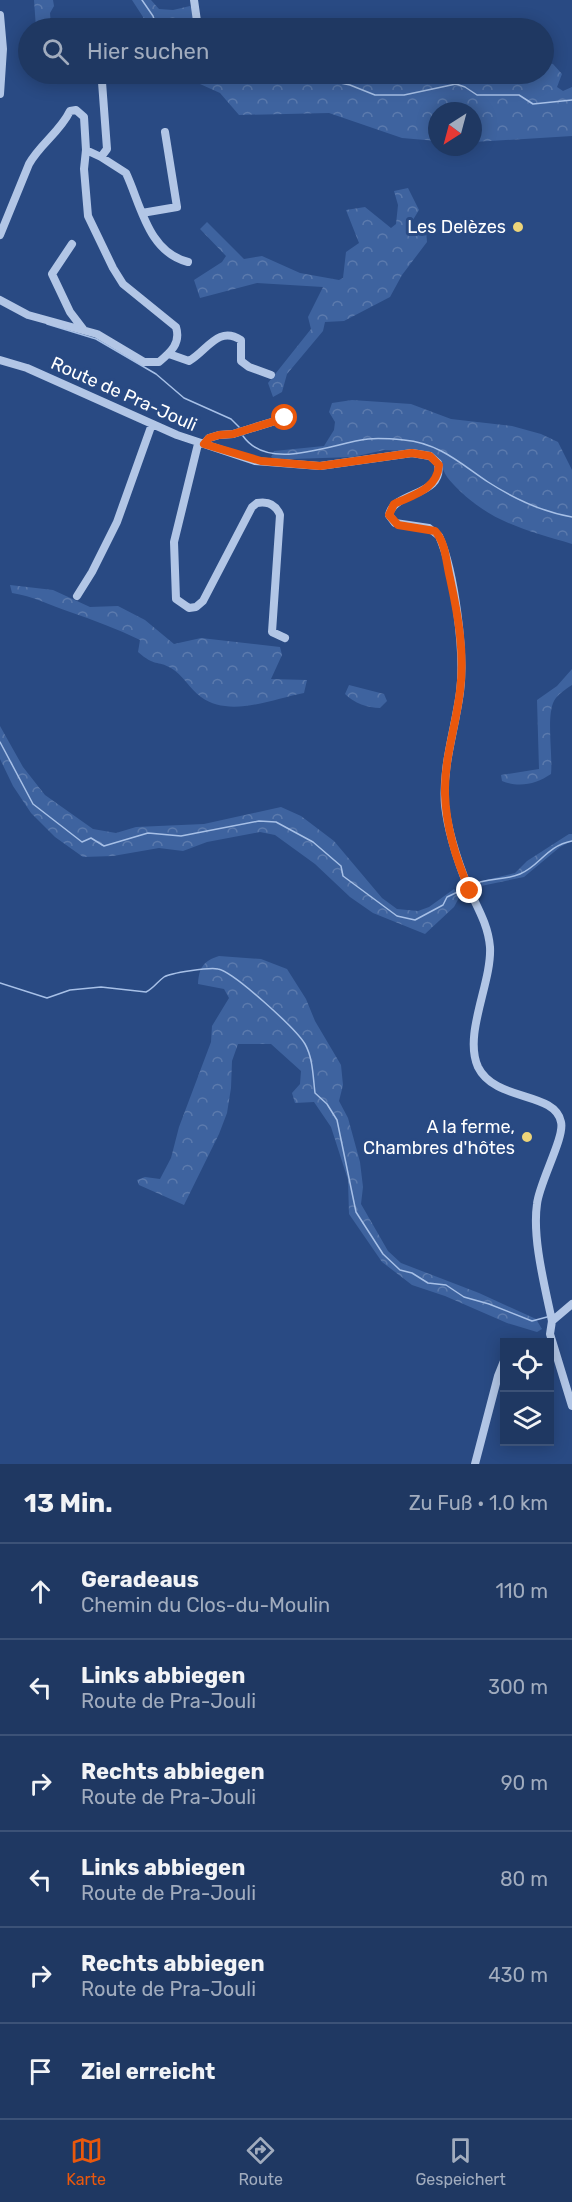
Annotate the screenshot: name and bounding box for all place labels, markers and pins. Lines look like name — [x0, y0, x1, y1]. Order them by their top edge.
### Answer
place label: Les Delèzes — [407, 216, 506, 238]
marker: Les Delèzes — [511, 220, 525, 234]
place label: A la ferme, Chambres d'hôtes — [363, 1116, 515, 1159]
marker: A la ferme, Chambres d'hôtes — [520, 1130, 534, 1144]

